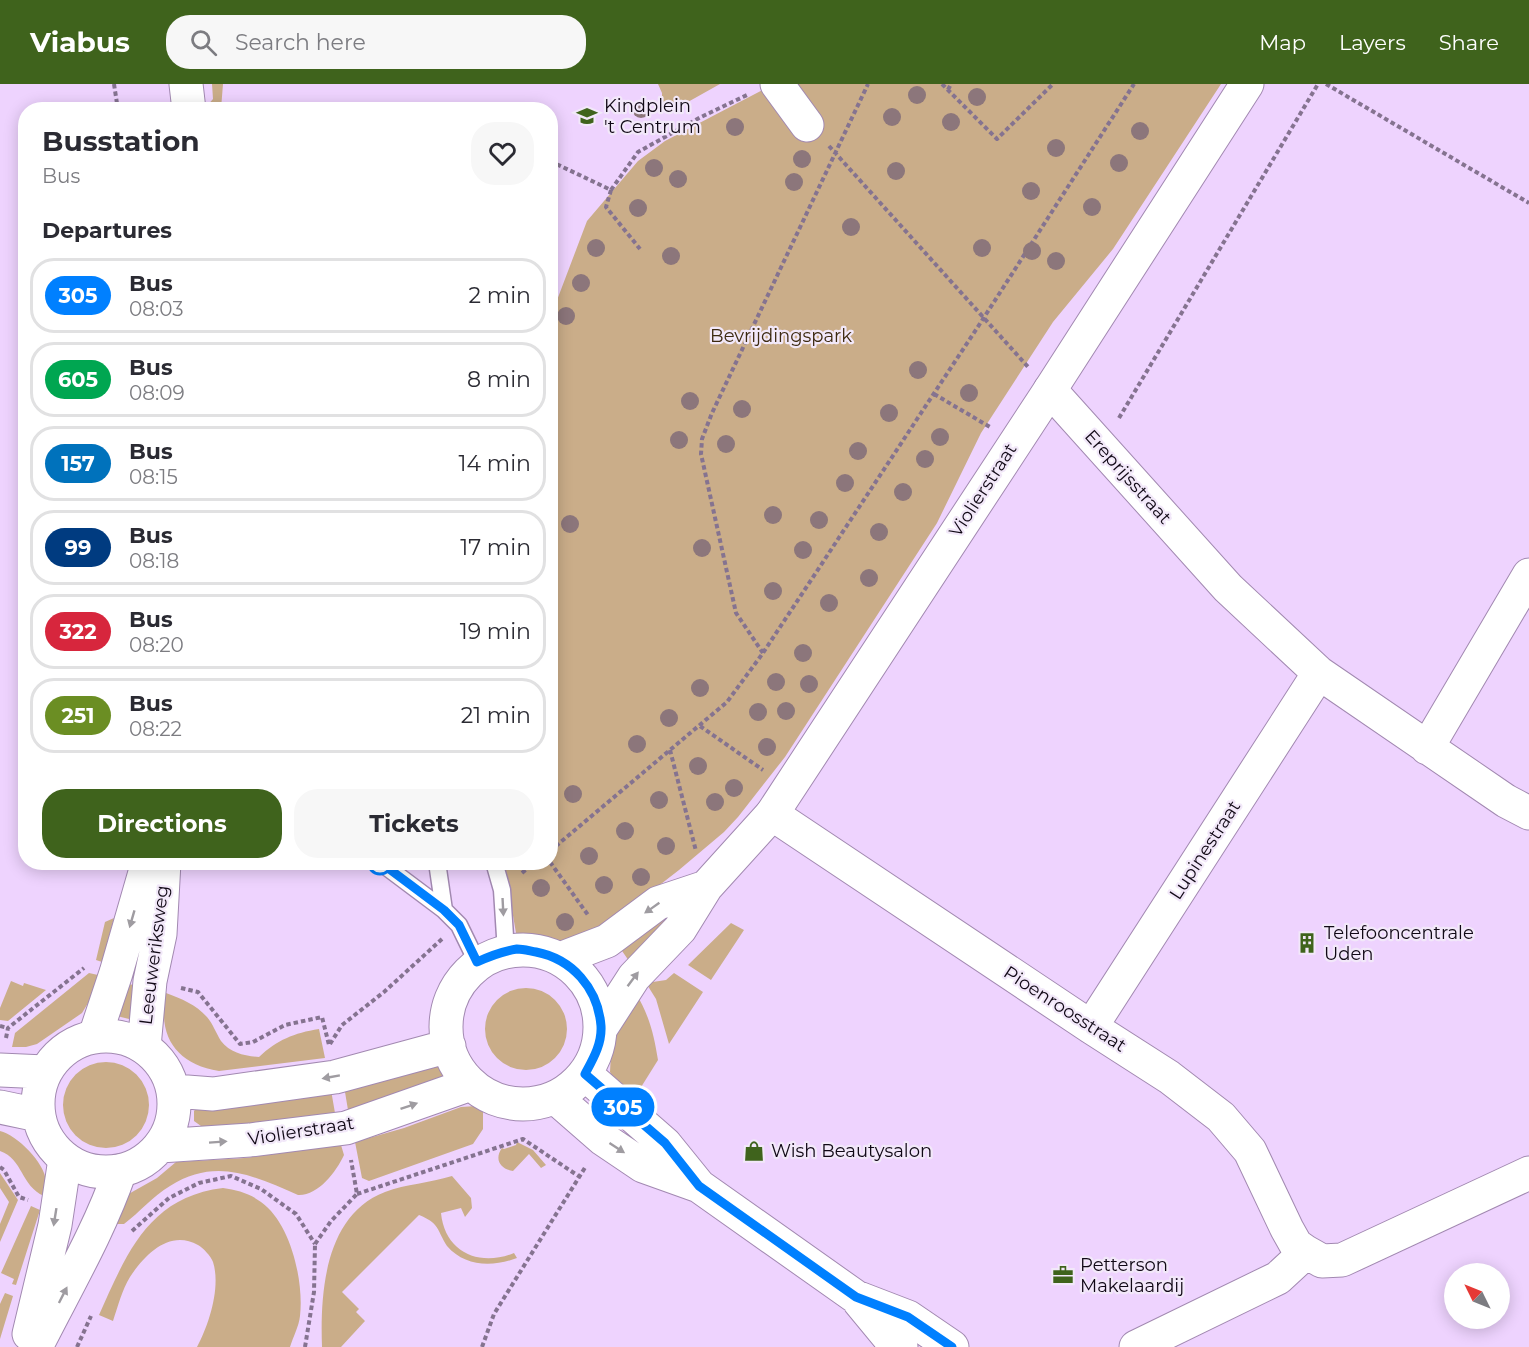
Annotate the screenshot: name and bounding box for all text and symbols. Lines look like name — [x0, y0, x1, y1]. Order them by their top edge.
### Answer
search box — [166, 15, 586, 69]
text: Viabus — [30, 25, 130, 59]
icon: search — [187, 26, 220, 59]
text: Search here — [235, 29, 366, 56]
text: Map — [1259, 30, 1306, 55]
text: Layers — [1339, 30, 1406, 55]
text: Share — [1439, 30, 1499, 55]
place label: Kindplein 't Centrum — [604, 95, 701, 138]
school or university icon: Kindplein 't Centrum — [575, 104, 599, 128]
button: heart — [471, 122, 534, 185]
text: Busstation — [42, 124, 200, 158]
text: Bus — [42, 164, 80, 188]
text: Departures — [42, 217, 172, 244]
text: Bus — [129, 270, 173, 297]
text: 2 min — [469, 282, 531, 309]
text: 305 — [58, 283, 98, 308]
text: 08:03 — [129, 297, 184, 321]
park label: Bevrijdingspark — [710, 325, 852, 347]
text: Bus — [129, 354, 173, 381]
text: 8 min — [467, 366, 531, 393]
text: 605 — [58, 367, 98, 392]
text: 08:09 — [129, 381, 185, 405]
street label: Ereprijsstraat — [1080, 425, 1176, 529]
text: Bus — [129, 438, 173, 465]
street label: Violierstraat — [945, 439, 1021, 541]
text: 14 min — [459, 450, 531, 477]
text: 157 — [61, 451, 95, 476]
text: 08:15 — [129, 465, 178, 489]
text: Bus — [129, 522, 173, 549]
text: 17 min — [460, 534, 531, 561]
text: 99 — [65, 535, 91, 560]
text: 08:18 — [129, 549, 179, 573]
text: Bus — [129, 606, 173, 633]
text: 19 min — [460, 618, 531, 645]
text: 322 — [59, 619, 97, 644]
text: 08:20 — [129, 633, 184, 657]
text: Bus — [129, 690, 173, 717]
text: 21 min — [461, 702, 531, 729]
text: 251 — [61, 703, 95, 728]
text: 08:22 — [129, 717, 182, 741]
button: Directions — [42, 789, 282, 858]
button: Tickets — [294, 789, 534, 858]
street label: Lupinestraat — [1165, 796, 1245, 904]
unlabelled marker — [367, 849, 393, 875]
street label: Leeuweriksweg — [135, 884, 173, 1026]
one-way arrow — [499, 897, 508, 916]
one-way arrow — [644, 902, 660, 914]
one-way arrow — [127, 910, 136, 928]
place label: Telefooncentrale Uden — [1324, 922, 1474, 965]
building icon: Telefooncentrale Uden — [1295, 931, 1319, 955]
street label: Pioenroosstraat — [1000, 961, 1130, 1057]
one-way arrow — [627, 971, 640, 987]
one-way arrow — [321, 1073, 340, 1082]
line badge: 305 — [588, 1088, 658, 1126]
text: 305 — [603, 1095, 643, 1120]
one-way arrow — [400, 1100, 418, 1110]
street label: Violierstraat — [246, 1112, 356, 1150]
one-way arrow — [209, 1138, 228, 1147]
shop icon: Wish Beautysalon — [742, 1139, 766, 1163]
place label: Wish Beautysalon — [771, 1140, 932, 1162]
one-way arrow — [608, 1143, 625, 1154]
one-way arrow — [51, 1208, 60, 1227]
place label: Petterson Makelaardij — [1080, 1254, 1184, 1297]
office icon: Petterson Makelaardij — [1051, 1263, 1075, 1287]
north arrow — [1444, 1263, 1510, 1329]
map controls — [1444, 1263, 1510, 1329]
one-way arrow — [58, 1286, 67, 1303]

